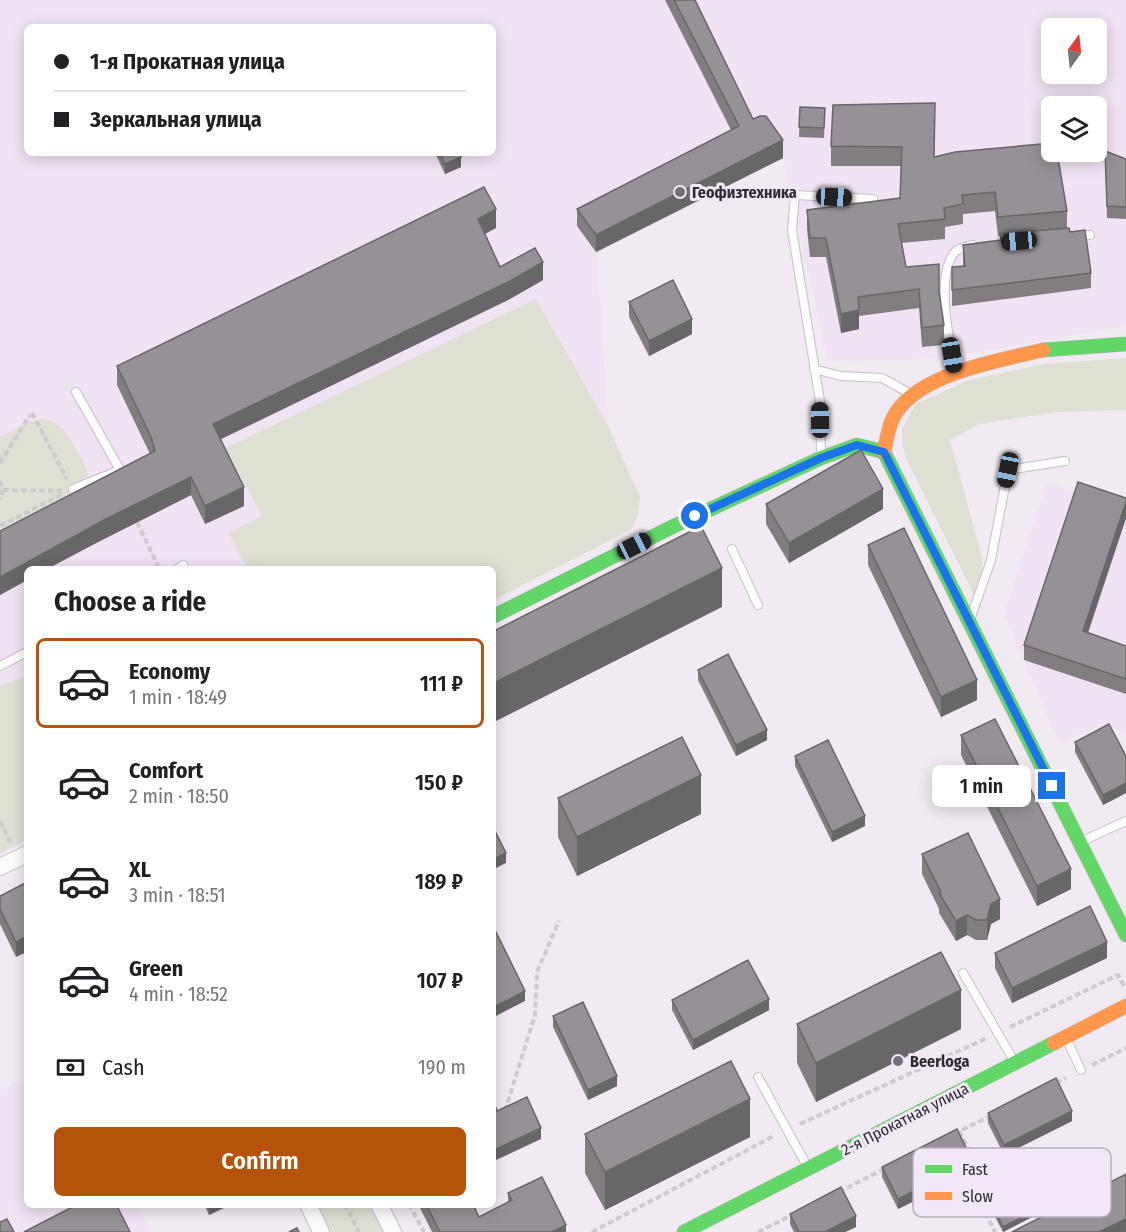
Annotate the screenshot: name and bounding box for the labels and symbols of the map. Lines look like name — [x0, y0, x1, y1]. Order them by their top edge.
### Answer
north arrow — [1041, 18, 1107, 84]
place label: Геофизтехника — [692, 183, 797, 202]
marker: Геофизтехника — [673, 185, 687, 199]
car — [816, 187, 852, 207]
car — [1000, 230, 1038, 252]
car — [940, 336, 964, 374]
car — [811, 402, 829, 438]
car — [996, 451, 1020, 489]
route start — [681, 502, 708, 529]
car — [614, 530, 654, 562]
callout: 1 min — [932, 765, 1031, 807]
route end — [1038, 772, 1065, 799]
place label: Beerloga — [910, 1052, 969, 1071]
marker: Beerloga — [891, 1054, 905, 1068]
street label: 2-я Прокатная улица — [838, 1079, 972, 1159]
legend — [913, 1148, 1111, 1217]
text: Fast — [962, 1160, 989, 1179]
text: Slow — [962, 1187, 993, 1206]

